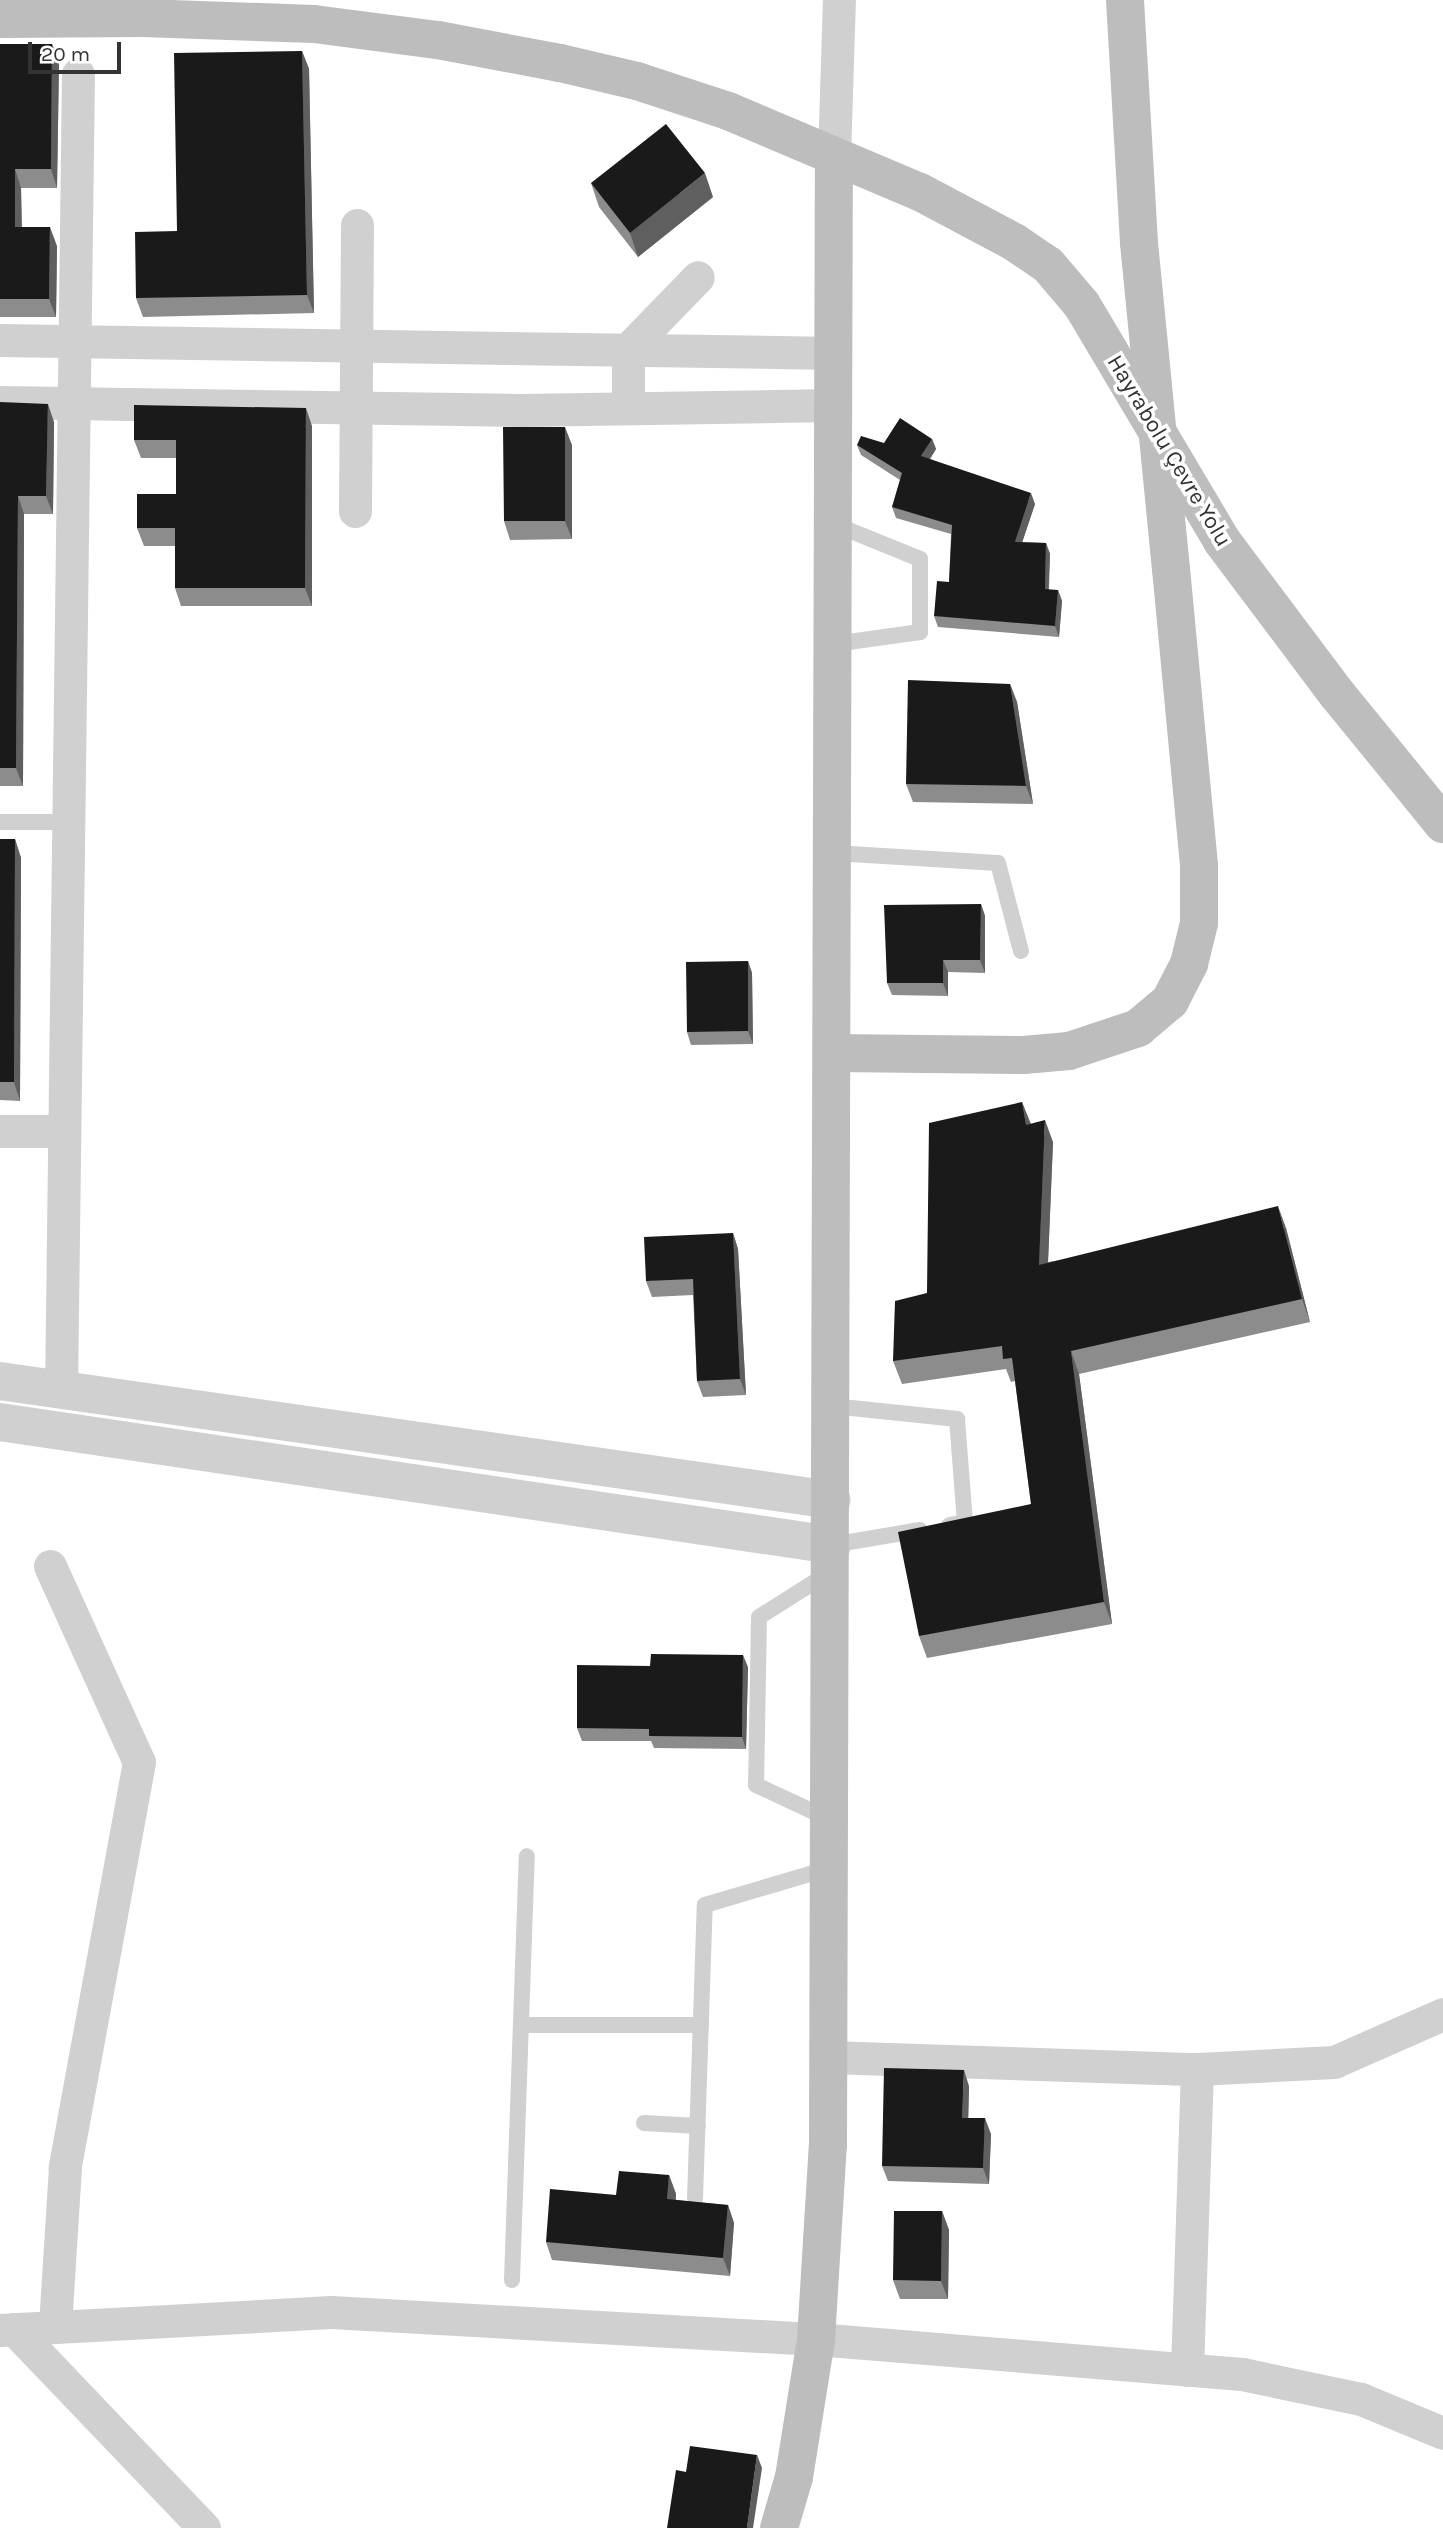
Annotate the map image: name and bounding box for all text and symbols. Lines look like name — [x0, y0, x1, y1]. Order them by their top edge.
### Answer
scale bar — [32, 28, 124, 72]
text: 20 m — [41, 42, 90, 66]
street label: Hayrabolu Çevre Yolu — [1101, 350, 1237, 552]

